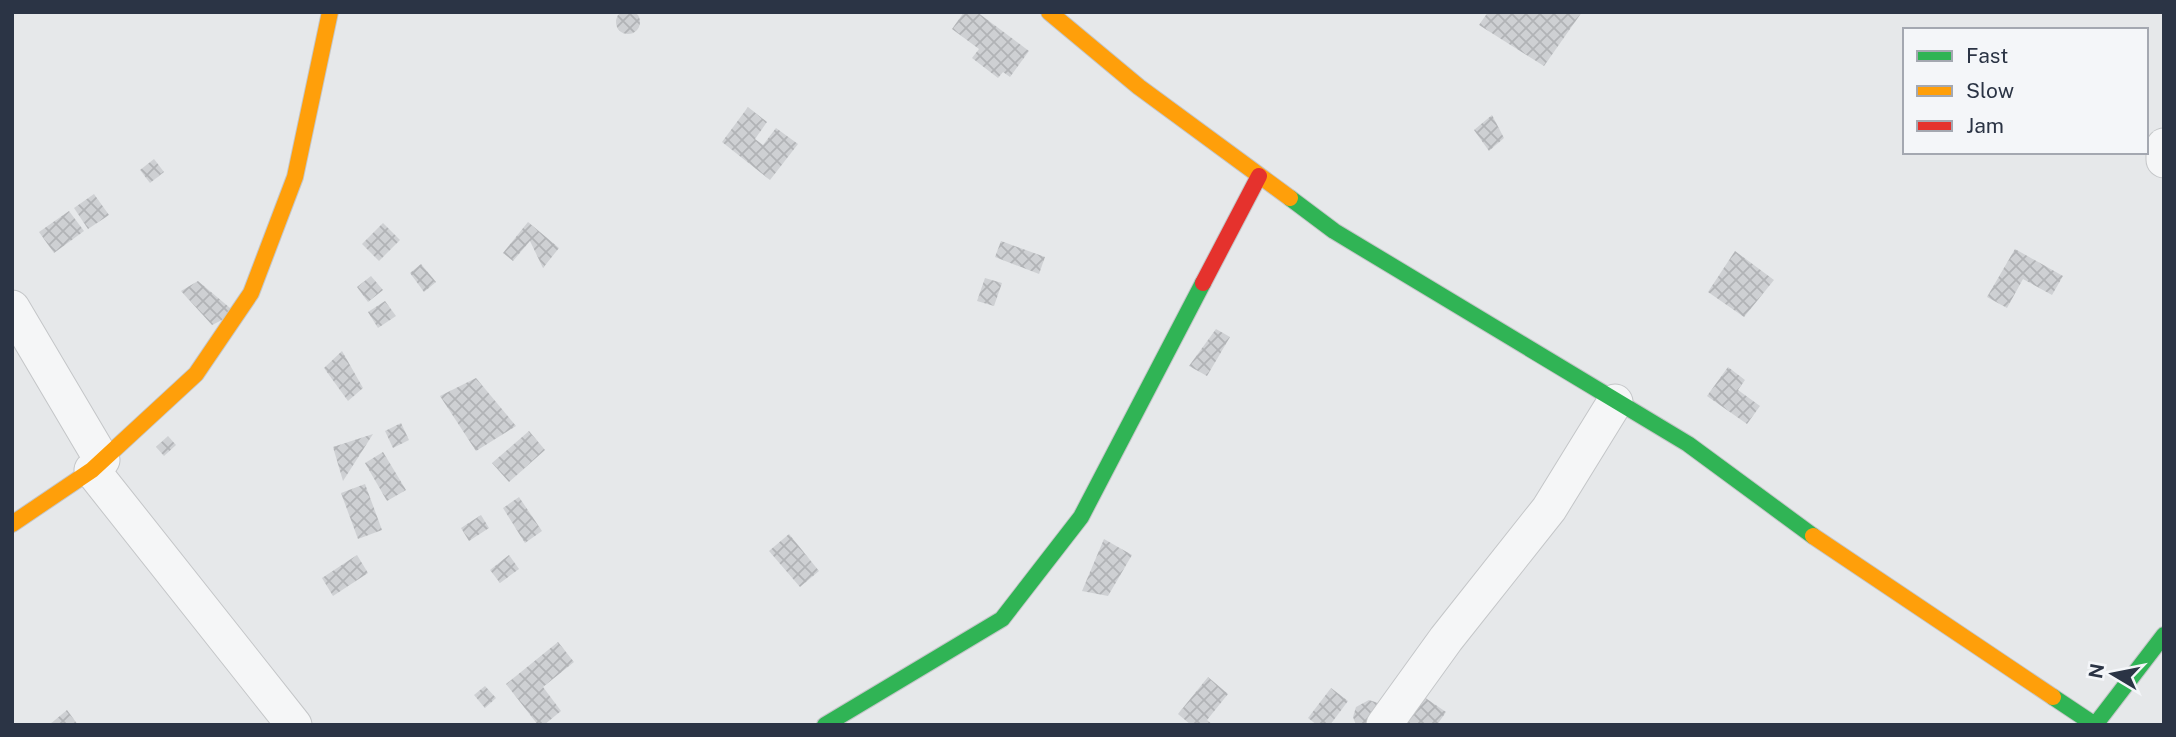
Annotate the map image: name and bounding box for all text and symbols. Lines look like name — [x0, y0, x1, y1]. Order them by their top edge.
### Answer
legend — [1903, 28, 2148, 154]
text: Fast — [1966, 43, 2008, 68]
text: Slow — [1966, 78, 2014, 103]
text: Jam — [1966, 113, 2004, 138]
north arrow — [2078, 639, 2148, 709]
text: N — [2084, 662, 2108, 680]

